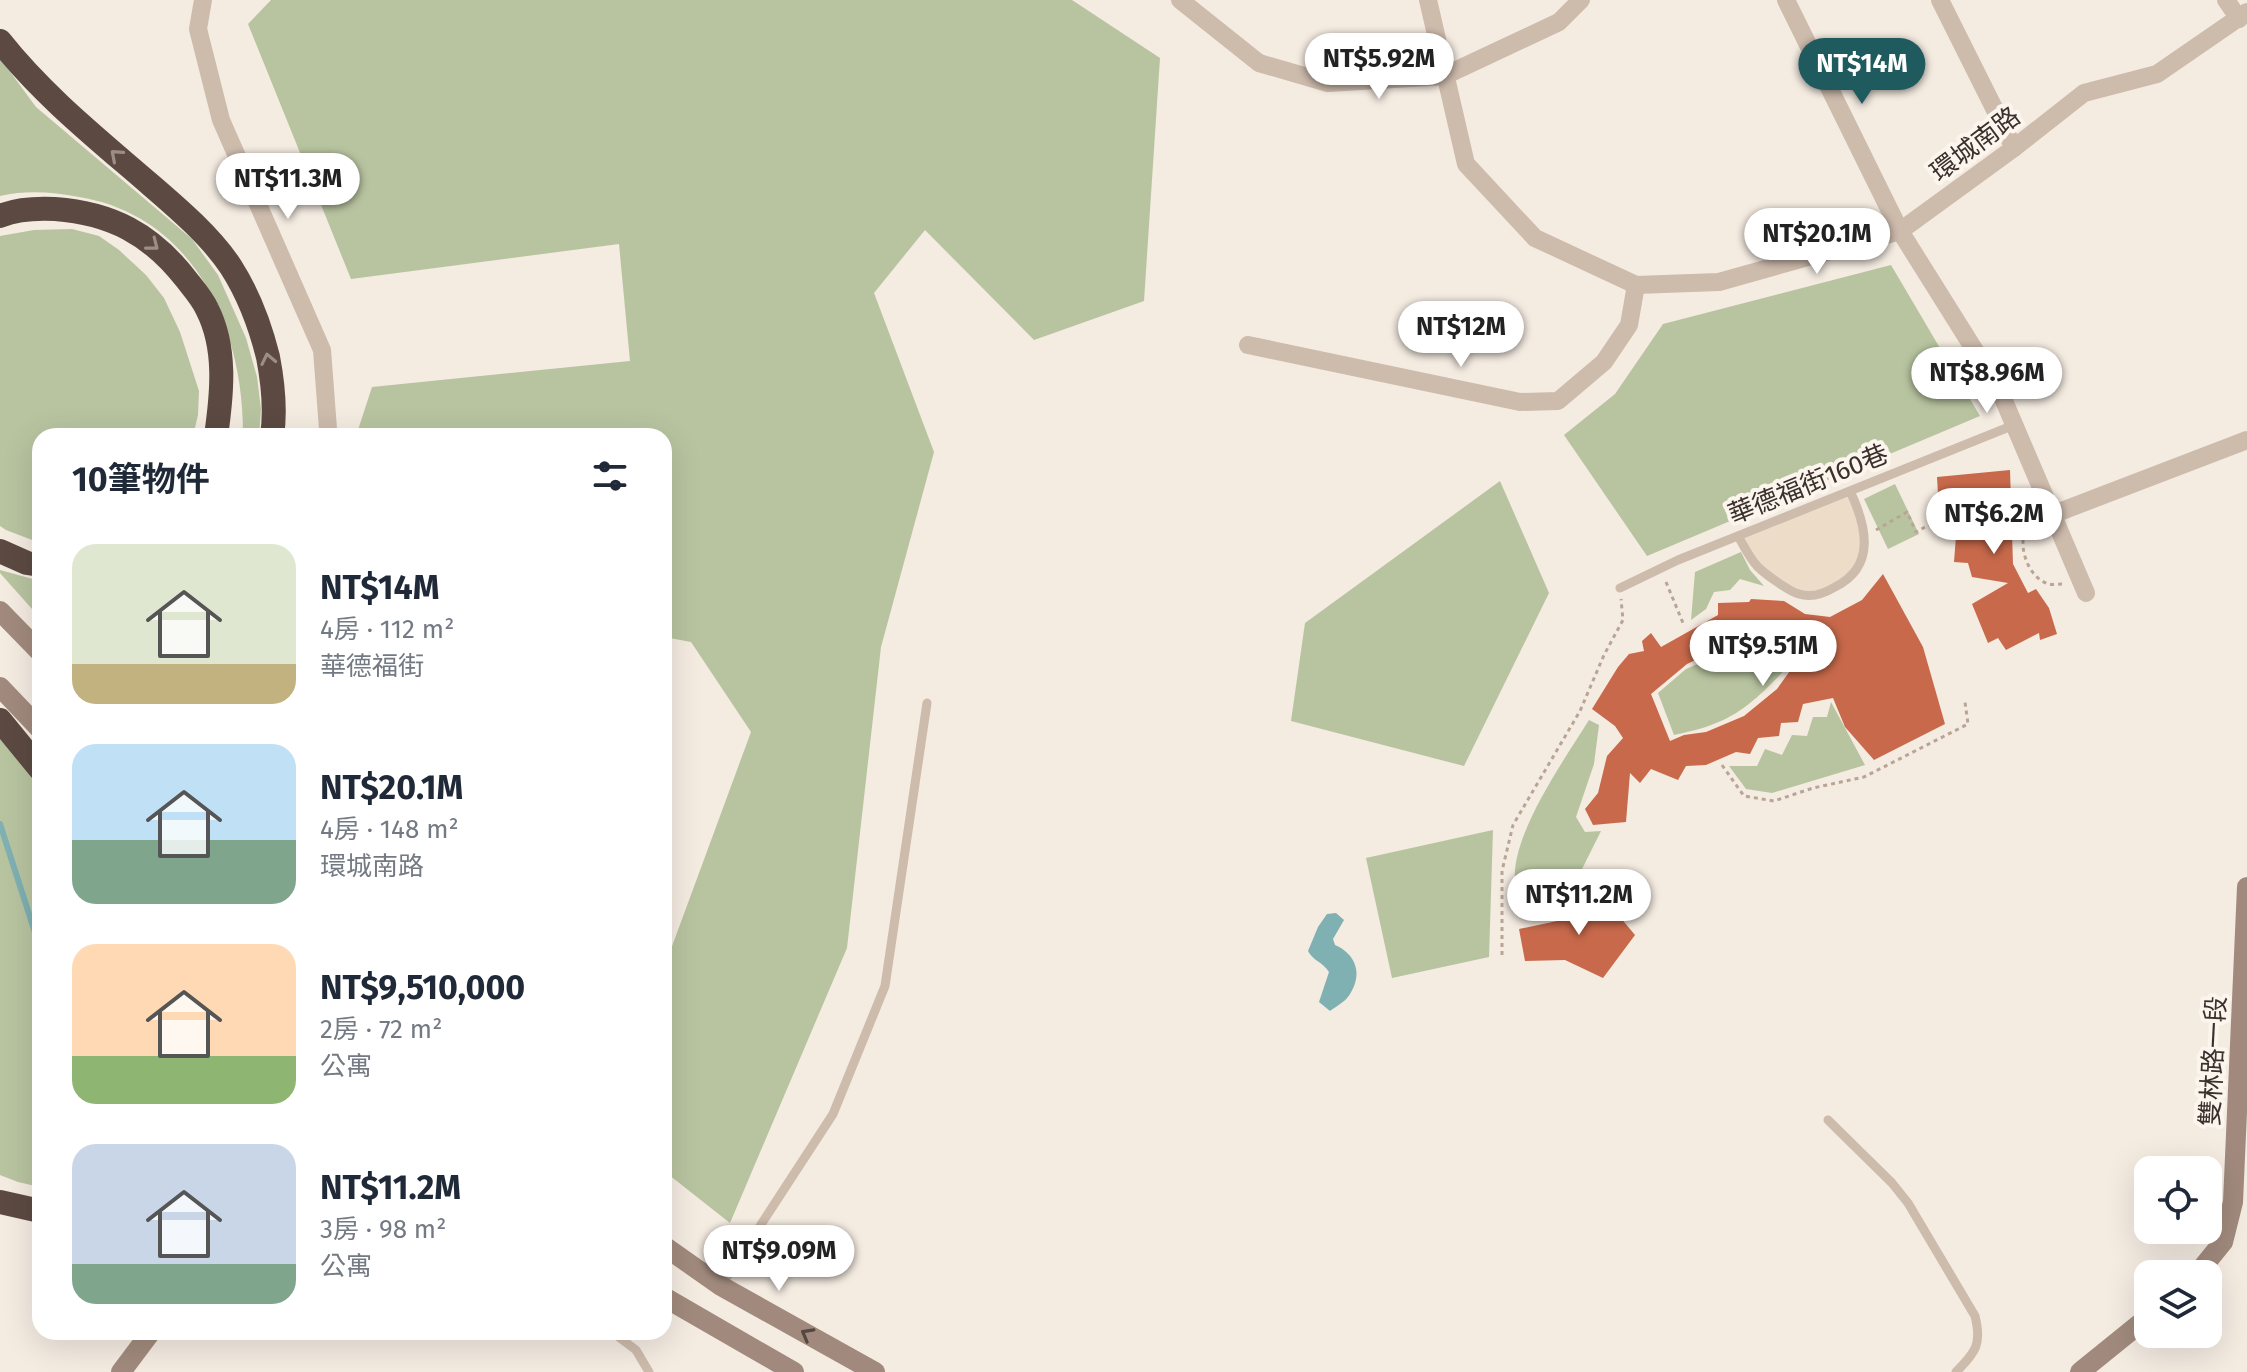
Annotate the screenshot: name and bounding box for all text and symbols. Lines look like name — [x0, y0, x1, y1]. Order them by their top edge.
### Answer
pin: NT$5.92M — [1296, 33, 1462, 101]
pin: NT$14M — [1797, 38, 1927, 106]
text: NT$5.92M — [1323, 43, 1435, 74]
text: NT$14M — [1816, 48, 1908, 79]
street label: 環城南路 — [1924, 101, 2026, 188]
one-way arrow — [111, 150, 126, 165]
pin: NT$11.3M — [205, 153, 371, 221]
text: NT$11.3M — [234, 163, 342, 194]
pin: NT$20.1M — [1734, 208, 1900, 276]
text: NT$20.1M — [1762, 218, 1872, 249]
one-way arrow — [144, 235, 159, 249]
pin: NT$12M — [1396, 301, 1526, 369]
text: NT$12M — [1416, 311, 1506, 342]
pin: NT$8.96M — [1904, 347, 2070, 415]
one-way arrow — [260, 352, 277, 366]
text: NT$8.96M — [1929, 357, 2045, 388]
street label: 華德福街160巷 — [1724, 438, 1893, 531]
icon: filters — [588, 454, 632, 498]
text: 10筆物件 — [72, 459, 210, 500]
pin: NT$6.2M — [1920, 488, 2068, 556]
text: NT$6.2M — [1944, 498, 2044, 529]
text: NT$14M — [320, 567, 439, 608]
icon: home — [136, 576, 232, 672]
text: 4房 · 112 m² — [320, 614, 454, 645]
pin: NT$9.51M — [1680, 620, 1846, 688]
text: NT$9.51M — [1708, 630, 1818, 661]
text: 華德福街 — [320, 651, 424, 682]
text: NT$20.1M — [320, 767, 463, 808]
icon: home — [136, 776, 232, 872]
text: 4房 · 148 m² — [320, 814, 459, 845]
text: 環城南路 — [320, 851, 424, 882]
pin: NT$11.2M — [1496, 869, 1662, 937]
text: NT$11.2M — [1525, 879, 1633, 910]
text: NT$9,510,000 — [320, 967, 525, 1008]
icon: home — [136, 976, 232, 1072]
street label: 雙林路一段 — [2195, 995, 2232, 1127]
text: 2房 · 72 m² — [320, 1014, 442, 1045]
text: 公寓 — [320, 1051, 372, 1082]
map controls — [2134, 1156, 2222, 1348]
button: locate — [2134, 1156, 2222, 1244]
text: NT$11.2M — [320, 1167, 461, 1208]
icon: home — [136, 1176, 232, 1272]
text: 3房 · 98 m² — [320, 1214, 446, 1245]
pin: NT$9.09M — [696, 1225, 862, 1293]
text: NT$9.09M — [722, 1235, 837, 1266]
text: 公寓 — [320, 1251, 372, 1282]
button: layers — [2134, 1260, 2222, 1348]
one-way arrow — [801, 1328, 816, 1344]

